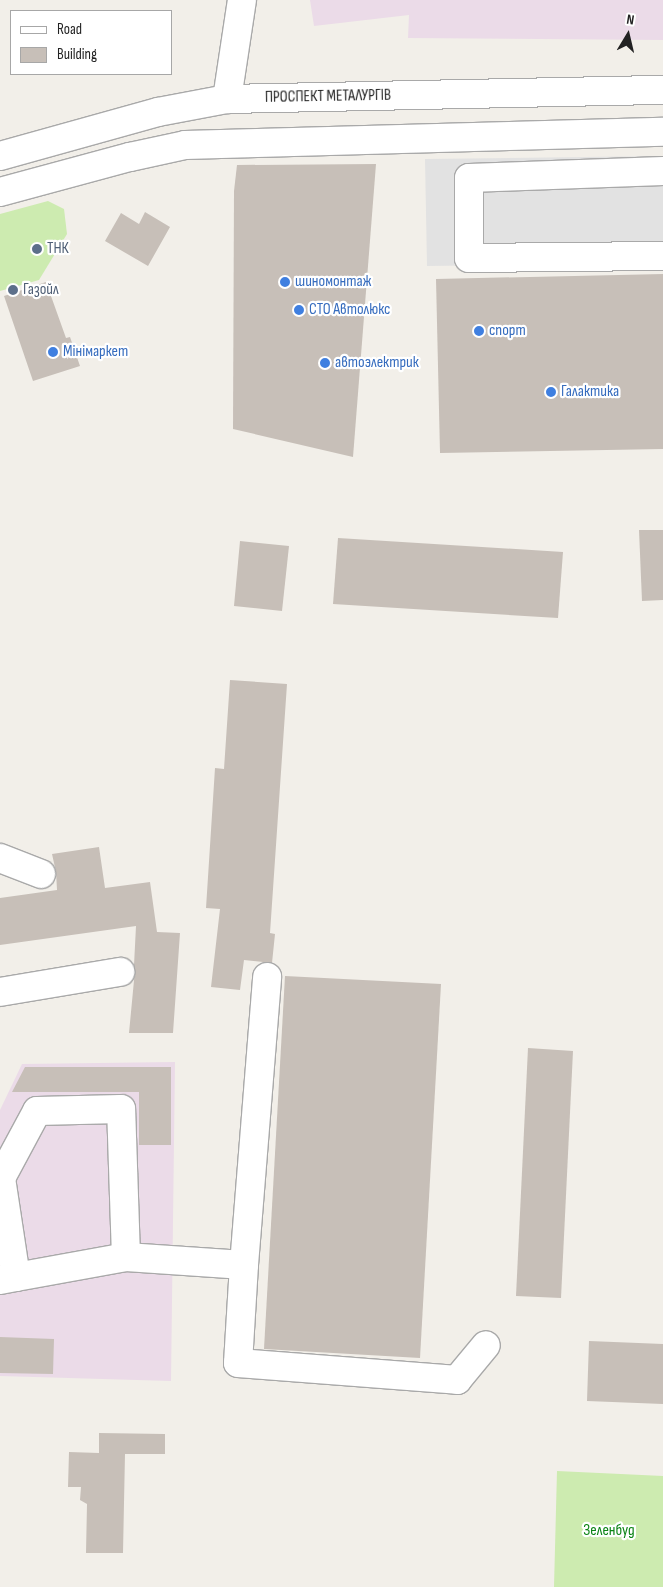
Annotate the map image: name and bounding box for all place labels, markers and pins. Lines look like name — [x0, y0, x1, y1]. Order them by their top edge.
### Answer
place label: ТНК — [47, 239, 69, 259]
marker: ТНК — [31, 243, 43, 255]
place label: шиномонтаж — [295, 272, 371, 292]
marker: шиномонтаж — [279, 276, 291, 288]
place label: Газойл — [23, 280, 59, 300]
marker: Газойл — [7, 284, 19, 296]
place label: СТО Автолюкс — [309, 300, 391, 320]
marker: СТО Автолюкс — [293, 304, 305, 316]
place label: спорт — [489, 321, 526, 341]
marker: спорт — [473, 325, 485, 337]
place label: Мінімаркет — [63, 342, 128, 362]
marker: Мінімаркет — [47, 346, 59, 358]
place label: автоэлектрик — [335, 353, 419, 373]
marker: автоэлектрик — [319, 357, 331, 369]
place label: Галактика — [561, 382, 619, 402]
marker: Галактика — [545, 386, 557, 398]

